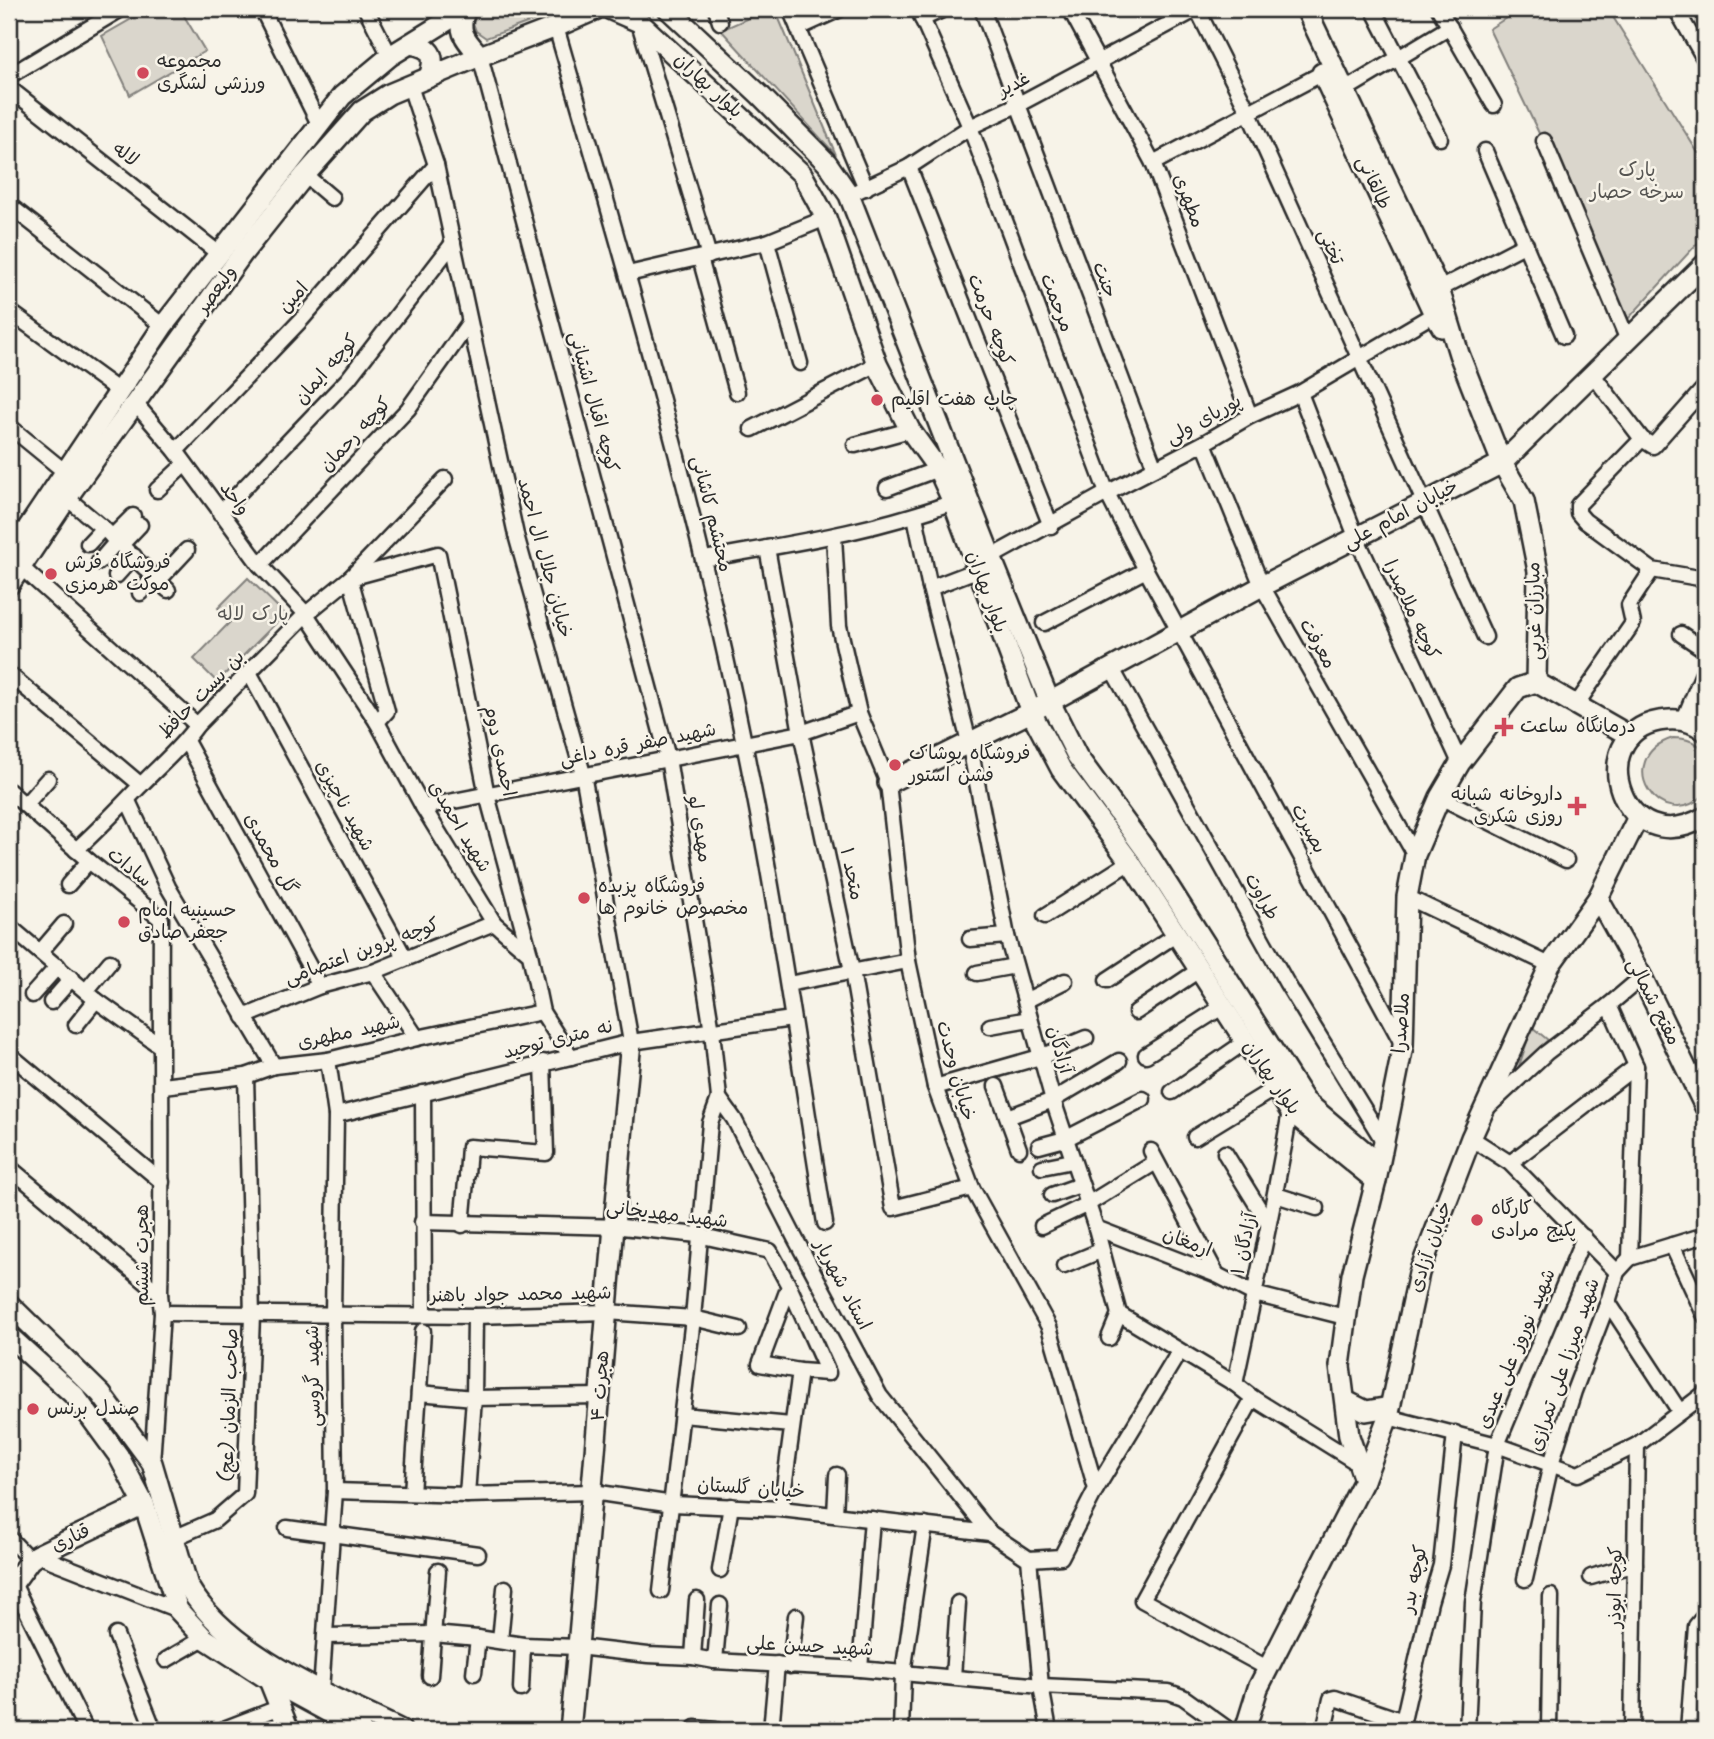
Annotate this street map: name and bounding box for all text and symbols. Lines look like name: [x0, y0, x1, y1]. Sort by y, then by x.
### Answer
street label: بلوار بهاران: [666, 46, 750, 126]
place label: مجموعه ورزشی لشگری: [157, 47, 266, 99]
street label: غدیر: [991, 64, 1036, 107]
marker: مجموعه ورزشی لشگری: [135, 65, 151, 81]
street label: لاله: [105, 135, 145, 175]
street label: طالقانی: [1347, 151, 1399, 215]
park label: پارک سرخه حصار: [1588, 156, 1684, 208]
street label: مطهری: [1164, 170, 1212, 232]
street label: تختی: [1309, 224, 1351, 270]
street label: جنت: [1083, 257, 1125, 303]
street label: ولیعصر: [188, 260, 245, 322]
street label: مرحمت: [1031, 269, 1081, 337]
street label: کوچه حرمت: [959, 270, 1021, 370]
street label: امین: [271, 275, 317, 321]
street label: کوچه ایمان: [288, 328, 366, 412]
street label: کوچه اقبال اشتیانی: [560, 328, 626, 476]
place label: چاپ هفت اقلیم: [891, 385, 1018, 415]
street label: پوریای ولی: [1161, 387, 1247, 453]
street label: کوچه رحمان: [313, 390, 399, 480]
marker: چاپ هفت اقلیم: [869, 392, 885, 408]
street label: محتشم کاشانی: [682, 453, 740, 575]
street label: خیابان امام علی: [1338, 472, 1464, 558]
street label: خیابان جلال ال احمد: [508, 475, 580, 641]
street label: واحد: [211, 476, 257, 522]
street label: بلوار بهاران: [957, 547, 1015, 637]
place label: فروشگاه فرش موکت هرمزی: [65, 548, 171, 600]
street label: کوچه ملاصدرا: [1375, 555, 1447, 665]
street label: مبارزان غربی: [1519, 562, 1551, 660]
marker: فروشگاه فرش موکت هرمزی: [43, 566, 59, 582]
park label: پارک لاله: [217, 600, 289, 630]
street label: معرفت: [1291, 613, 1343, 675]
street label: بن بست حافظ: [152, 643, 252, 747]
street label: احمدی دوم: [475, 703, 523, 799]
place label: درمانگاه ساعت: [1520, 712, 1636, 742]
street label: شهید صفر قره داغی: [557, 715, 719, 775]
marker: درمانگاه ساعت: [1494, 717, 1514, 737]
place label: فروشگاه پوشاک فشن استور: [907, 739, 1031, 791]
street label: شهید ناچیزی: [307, 755, 381, 857]
marker: فروشگاه پوشاک فشن استور: [887, 757, 903, 773]
street label: شهید احمدی: [420, 775, 498, 879]
place label: داروخانه شبانه روزی شکری: [1450, 780, 1563, 832]
street label: مهدی لو: [679, 792, 719, 865]
marker: داروخانه شبانه روزی شکری: [1569, 798, 1585, 814]
street label: بصیرت: [1282, 799, 1334, 859]
street label: گل محمدی: [235, 807, 305, 901]
street label: سادات: [100, 840, 158, 896]
street label: متحد ۱: [831, 845, 871, 903]
street label: طراوت: [1236, 868, 1286, 926]
place label: فروشگاه پزبده مخصوص خانوم ها: [598, 872, 748, 924]
marker: فروشگاه پزبده مخصوص خانوم ها: [576, 890, 592, 906]
place label: حسینیه امام جعفر صادق: [138, 896, 236, 948]
street label: کوچه پروین اعتصامی: [280, 910, 444, 994]
marker: حسینیه امام جعفر صادق: [116, 914, 132, 930]
street label: مفتح شمالی: [1618, 953, 1688, 1051]
street label: ملاصدرا: [1385, 992, 1419, 1054]
street label: شهید مطهری: [295, 1007, 403, 1059]
street label: نه متری توحید: [500, 1012, 616, 1068]
street label: خیابان وحدت: [927, 1017, 983, 1125]
street label: آزادگان: [1038, 1023, 1080, 1079]
street label: بلوار بهاران: [1234, 1034, 1308, 1122]
street label: شهید مهدیخانی: [604, 1193, 730, 1237]
place label: کارگاه پکیج مرادی: [1491, 1194, 1576, 1246]
street label: خیابان آزادی: [1401, 1197, 1461, 1297]
street label: هجرت ششم: [128, 1204, 158, 1306]
street label: آزادگان ۱: [1224, 1209, 1266, 1278]
marker: کارگاه پکیج مرادی: [1469, 1212, 1485, 1228]
street label: ارمغان: [1158, 1220, 1216, 1266]
street label: استاد شهریار: [805, 1232, 878, 1336]
street label: شهید نوروز علی عبدی: [1470, 1264, 1564, 1434]
street label: شهید میرزا علی تمرازی: [1521, 1274, 1609, 1456]
street label: شهید محمد جواد باهنر: [428, 1278, 612, 1312]
street label: شهید گروسی: [298, 1325, 330, 1427]
street label: صاحب الزمان (عج): [212, 1328, 248, 1482]
street label: هجرت ۴: [584, 1349, 618, 1423]
place label: صندل برنس: [47, 1394, 140, 1424]
marker: صندل برنس: [25, 1401, 41, 1417]
street label: خیابان گلستان: [696, 1470, 806, 1508]
street label: قناری: [46, 1517, 96, 1561]
street label: کوچه بدر: [1393, 1542, 1437, 1618]
street label: کوچه ابوذر: [1600, 1546, 1632, 1630]
street label: شهید حسن علی: [746, 1629, 874, 1665]

